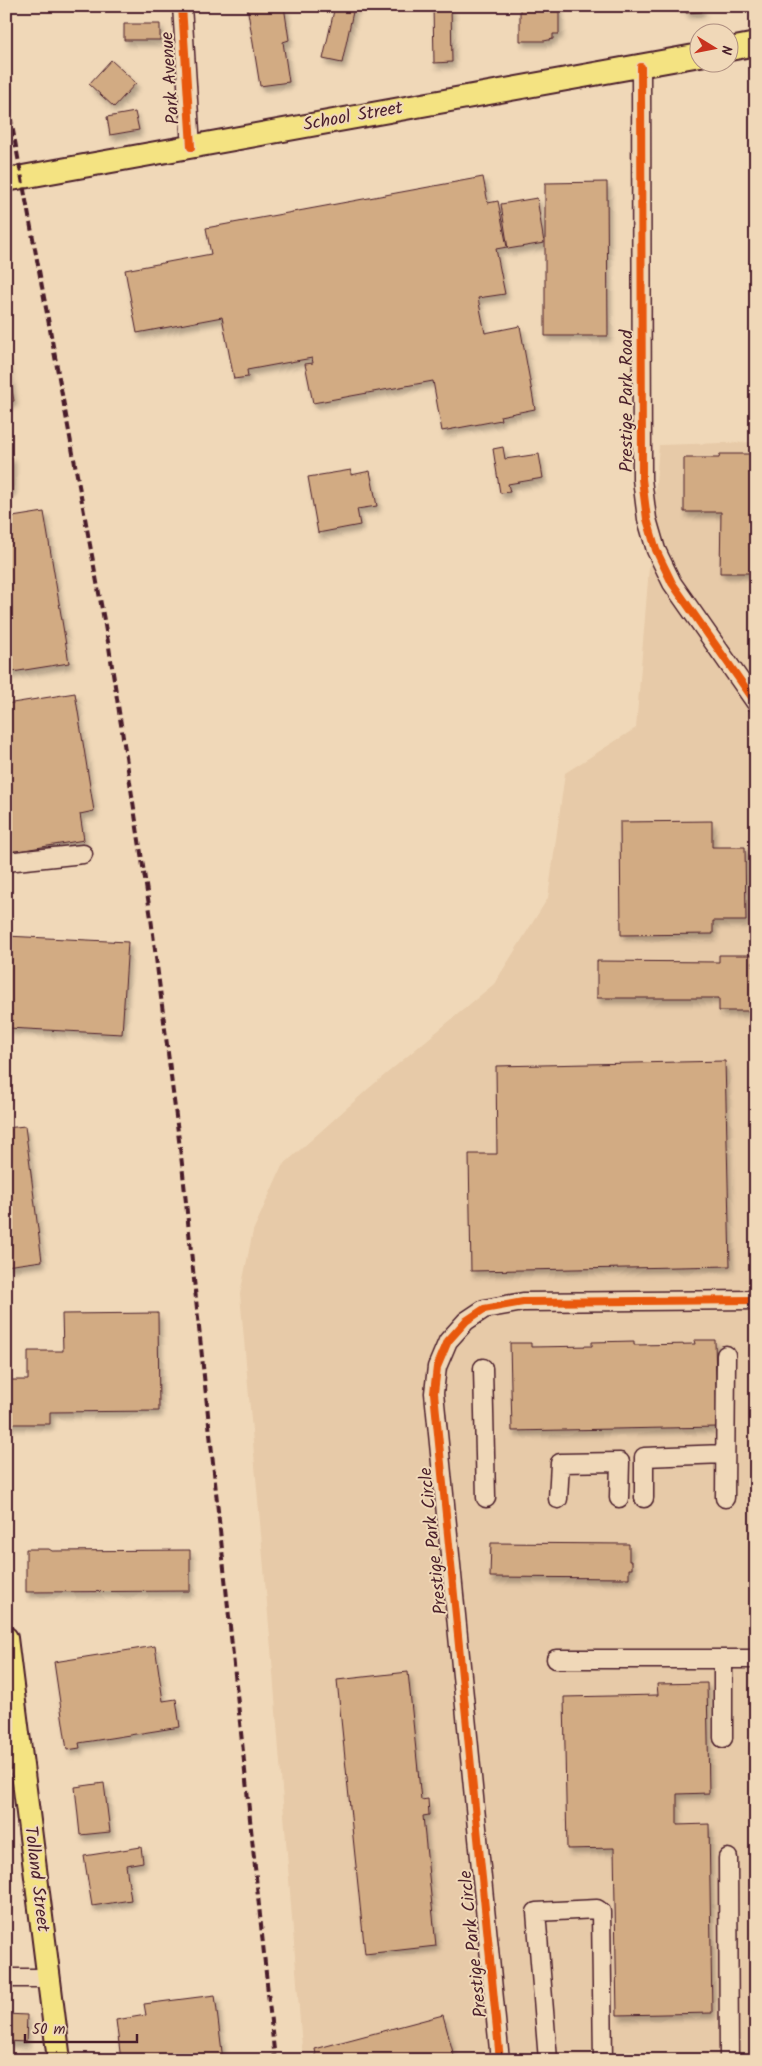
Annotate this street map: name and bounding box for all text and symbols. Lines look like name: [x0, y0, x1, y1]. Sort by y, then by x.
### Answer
north arrow: [690, 22, 740, 72]
street label: Park Avenue: [153, 31, 189, 125]
text: N: [714, 44, 737, 57]
street label: School Street: [301, 94, 406, 140]
street label: Prestige Park Road: [613, 329, 642, 472]
street label: Prestige Park Circle: [412, 1466, 456, 1616]
street label: Tolland Street: [15, 1824, 57, 1935]
street label: Prestige Park Circle: [452, 1869, 496, 2019]
scale bar: [25, 2011, 138, 2043]
text: 50 m: [32, 2018, 66, 2042]

